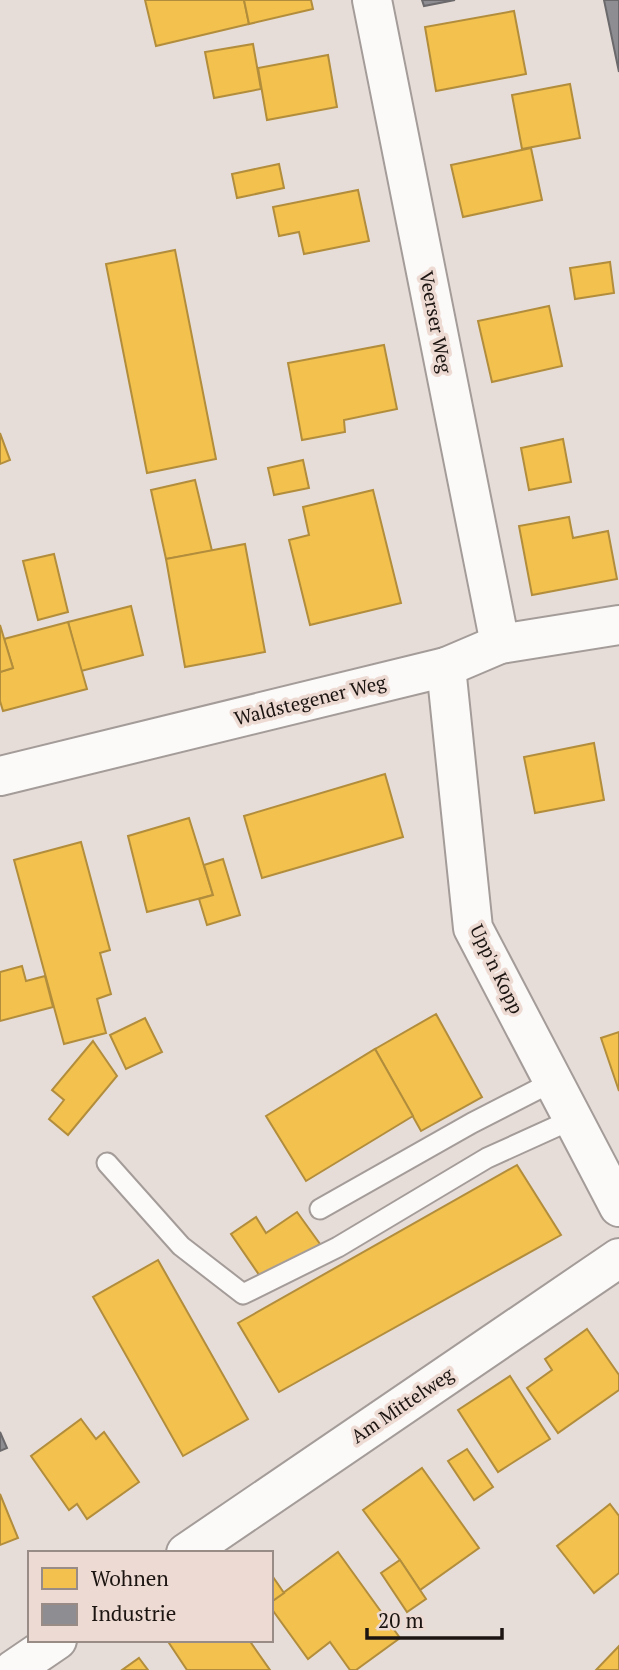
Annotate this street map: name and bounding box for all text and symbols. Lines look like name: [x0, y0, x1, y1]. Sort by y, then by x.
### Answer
street label: Veerser Weg: [414, 269, 459, 376]
street label: Waldstegener Weg: [231, 668, 389, 730]
street label: Upp'n Kopp: [465, 920, 530, 1018]
street label: Am Mittelweg: [346, 1360, 459, 1448]
legend: [28, 1551, 273, 1642]
text: Wohnen: [91, 1564, 169, 1592]
scale bar: [367, 1596, 502, 1640]
text: Industrie: [91, 1599, 176, 1627]
text: 20 m: [378, 1606, 424, 1634]

